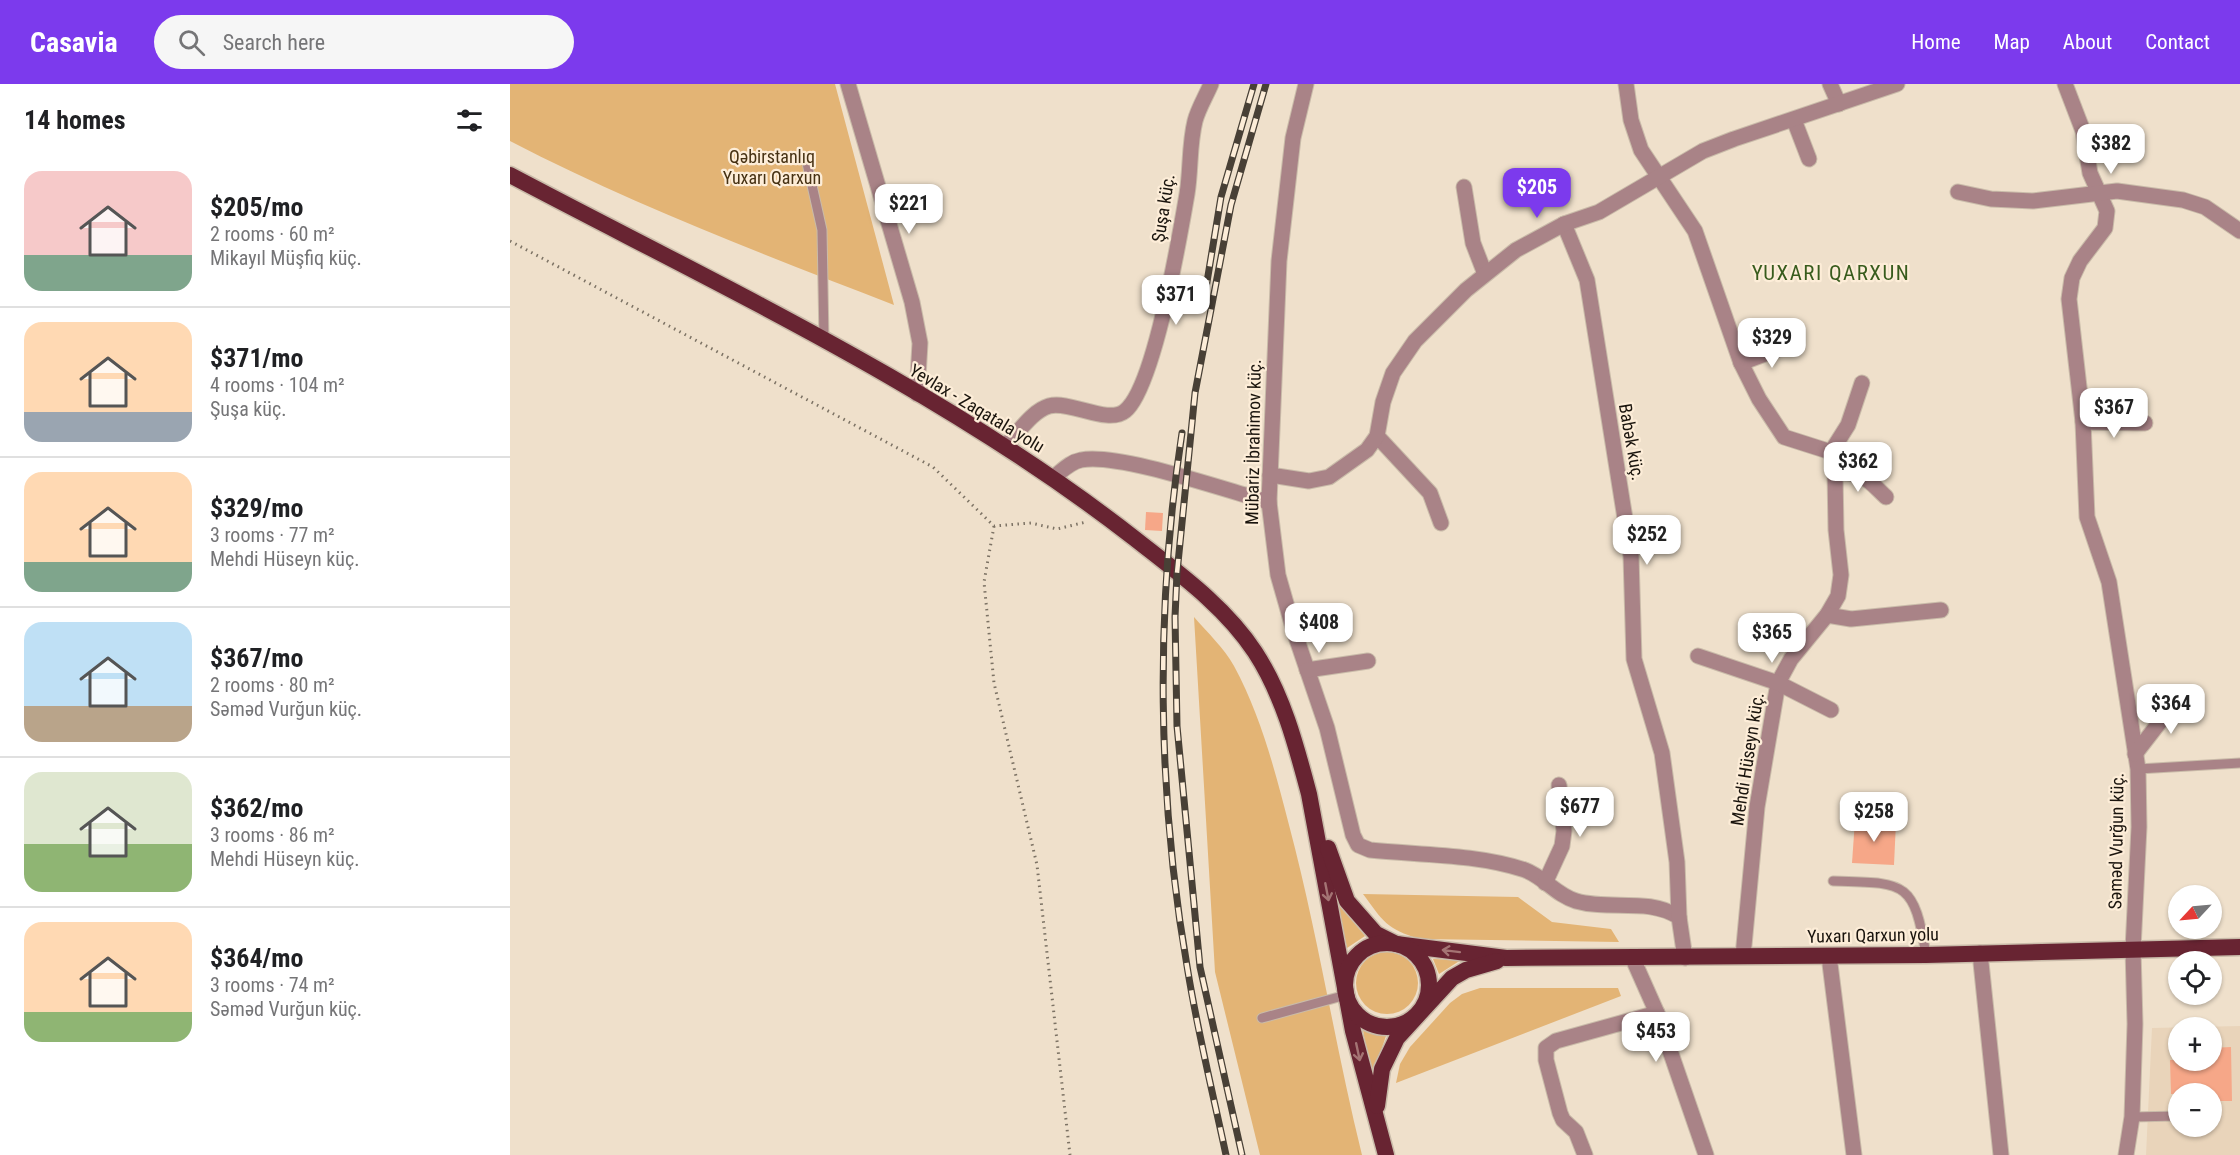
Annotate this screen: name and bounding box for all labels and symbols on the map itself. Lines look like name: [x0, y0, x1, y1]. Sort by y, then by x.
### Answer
pin: $382: [2075, 124, 2147, 175]
park label: Qəbirstanlıq Yuxarı Qarxun: [723, 146, 821, 188]
pin: $205: [1501, 168, 1573, 219]
street label: Şuşa küç.: [1147, 172, 1179, 244]
pin: $221: [873, 184, 945, 235]
district label: YUXARI QARXUN: [1752, 261, 1910, 285]
pin: $371: [1140, 275, 1212, 326]
pin: $329: [1736, 318, 1808, 369]
street label: Yevlax - Zaqatala yolu: [906, 359, 1048, 457]
street label: Mübariz İbrahimov küç.: [1241, 359, 1265, 525]
pin: $367: [2078, 388, 2150, 439]
street label: Babək küç.: [1615, 402, 1649, 482]
pin: $362: [1822, 442, 1894, 493]
pin: $252: [1611, 515, 1683, 566]
pin: $408: [1283, 603, 1355, 654]
pin: $365: [1736, 613, 1808, 664]
pin: $364: [2135, 684, 2207, 735]
street label: Mehdi Hüseyn küç.: [1726, 691, 1768, 827]
street label: Səməd Vurğun küç.: [2104, 772, 2128, 910]
pin: $677: [1544, 787, 1616, 838]
pin: $258: [1838, 792, 1910, 843]
one-way arrow: [1322, 882, 1333, 902]
north arrow: [2168, 885, 2222, 939]
street label: Yuxarı Qarxun yolu: [1807, 923, 1939, 947]
one-way arrow: [1442, 946, 1462, 957]
pin: $453: [1620, 1012, 1692, 1063]
one-way arrow: [1353, 1042, 1364, 1062]

